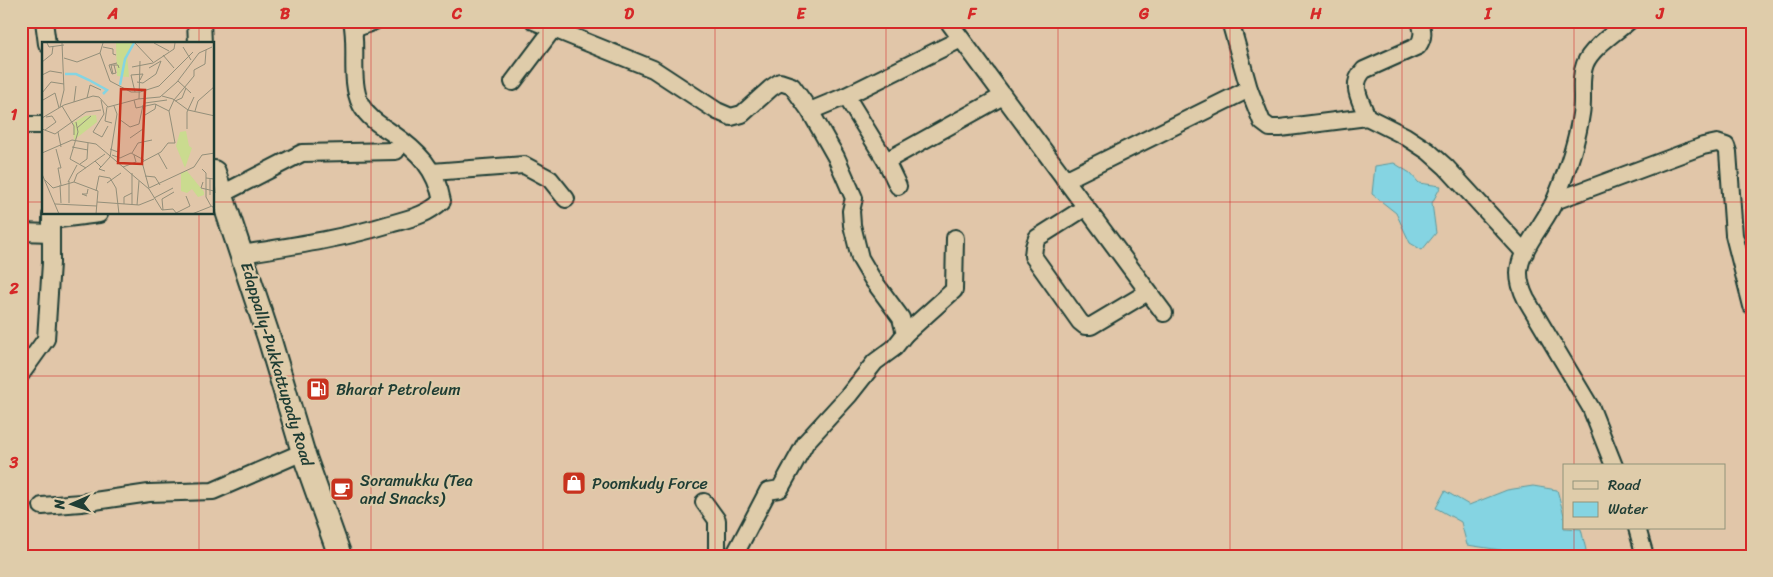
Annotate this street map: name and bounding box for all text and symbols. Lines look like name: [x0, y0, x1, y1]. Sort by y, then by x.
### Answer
text: A: [107, 0, 118, 28]
text: B: [280, 0, 291, 28]
text: C: [451, 0, 463, 28]
text: D: [624, 0, 634, 28]
text: E: [797, 0, 807, 28]
text: F: [967, 0, 978, 28]
text: G: [1138, 0, 1150, 28]
text: H: [1309, 0, 1322, 28]
text: I: [1484, 0, 1493, 28]
text: J: [1655, 0, 1665, 28]
inset map: [42, 42, 215, 215]
text: 1: [11, 100, 18, 129]
street label: Edappally-Pukkattupady Road: [232, 258, 322, 471]
text: 2: [8, 274, 19, 303]
place label: Bharat Petroleum: [336, 375, 460, 404]
fuel station icon: Bharat Petroleum: [305, 376, 331, 402]
text: 3: [9, 448, 19, 477]
legend: [1563, 464, 1726, 530]
place label: Soramukku (Tea and Snacks): [360, 466, 473, 513]
place label: Poomkudy Force: [592, 469, 708, 498]
shop icon: Poomkudy Force: [561, 470, 587, 496]
text: Road: [1608, 472, 1641, 498]
cafe icon: Soramukku (Tea and Snacks): [329, 476, 355, 502]
north arrow: [48, 480, 98, 530]
text: Water: [1608, 496, 1648, 522]
text: N: [47, 499, 72, 511]

